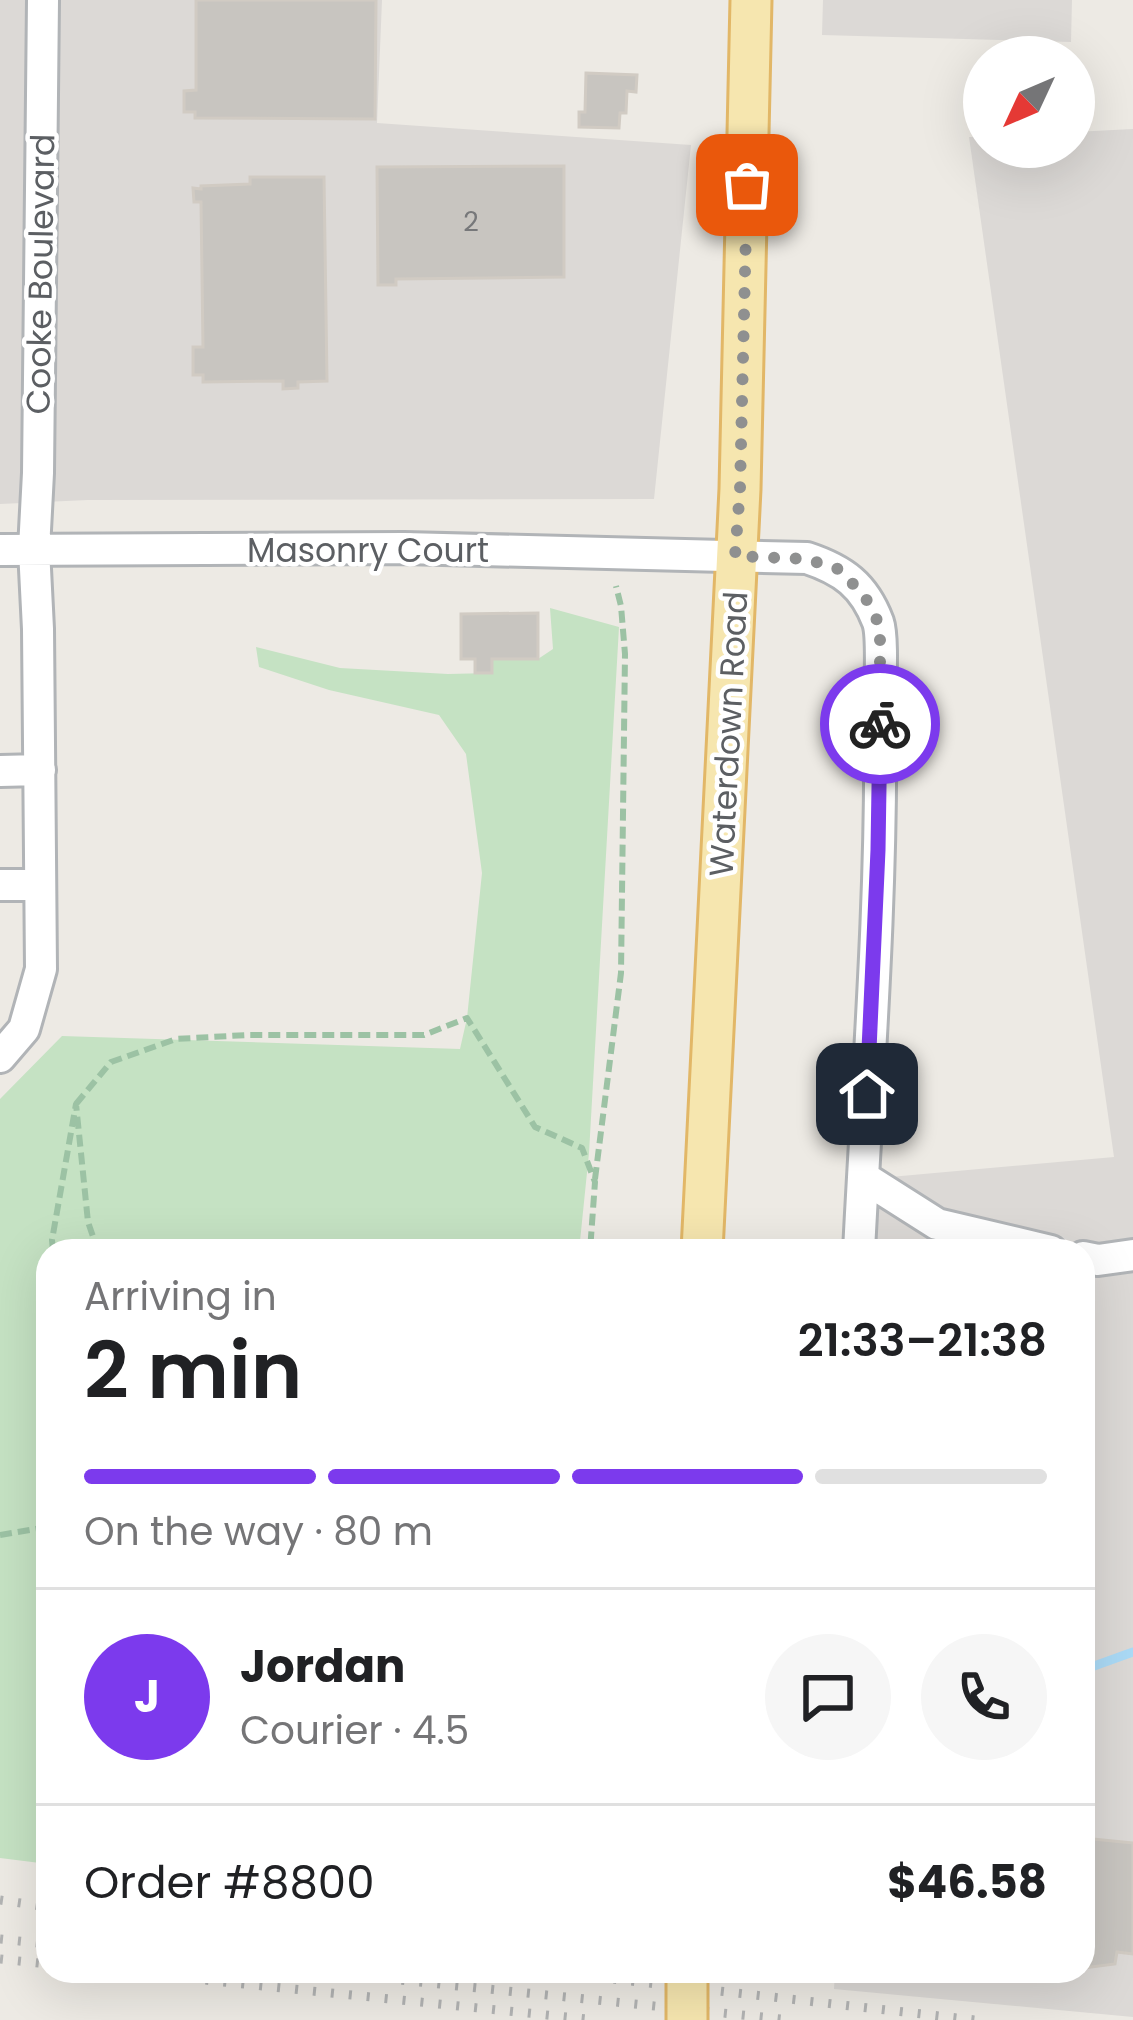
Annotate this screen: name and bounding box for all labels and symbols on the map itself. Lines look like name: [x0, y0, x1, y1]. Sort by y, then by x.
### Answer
north arrow: [963, 36, 1095, 168]
street label: Cooke Boulevard: [15, 133, 66, 415]
pin: [696, 134, 798, 236]
house number: 2: [463, 203, 479, 240]
street label: Masonry Court: [247, 527, 489, 574]
street label: Waterdown Road: [698, 590, 759, 878]
courier: [820, 664, 940, 784]
pin: [816, 1043, 918, 1145]

